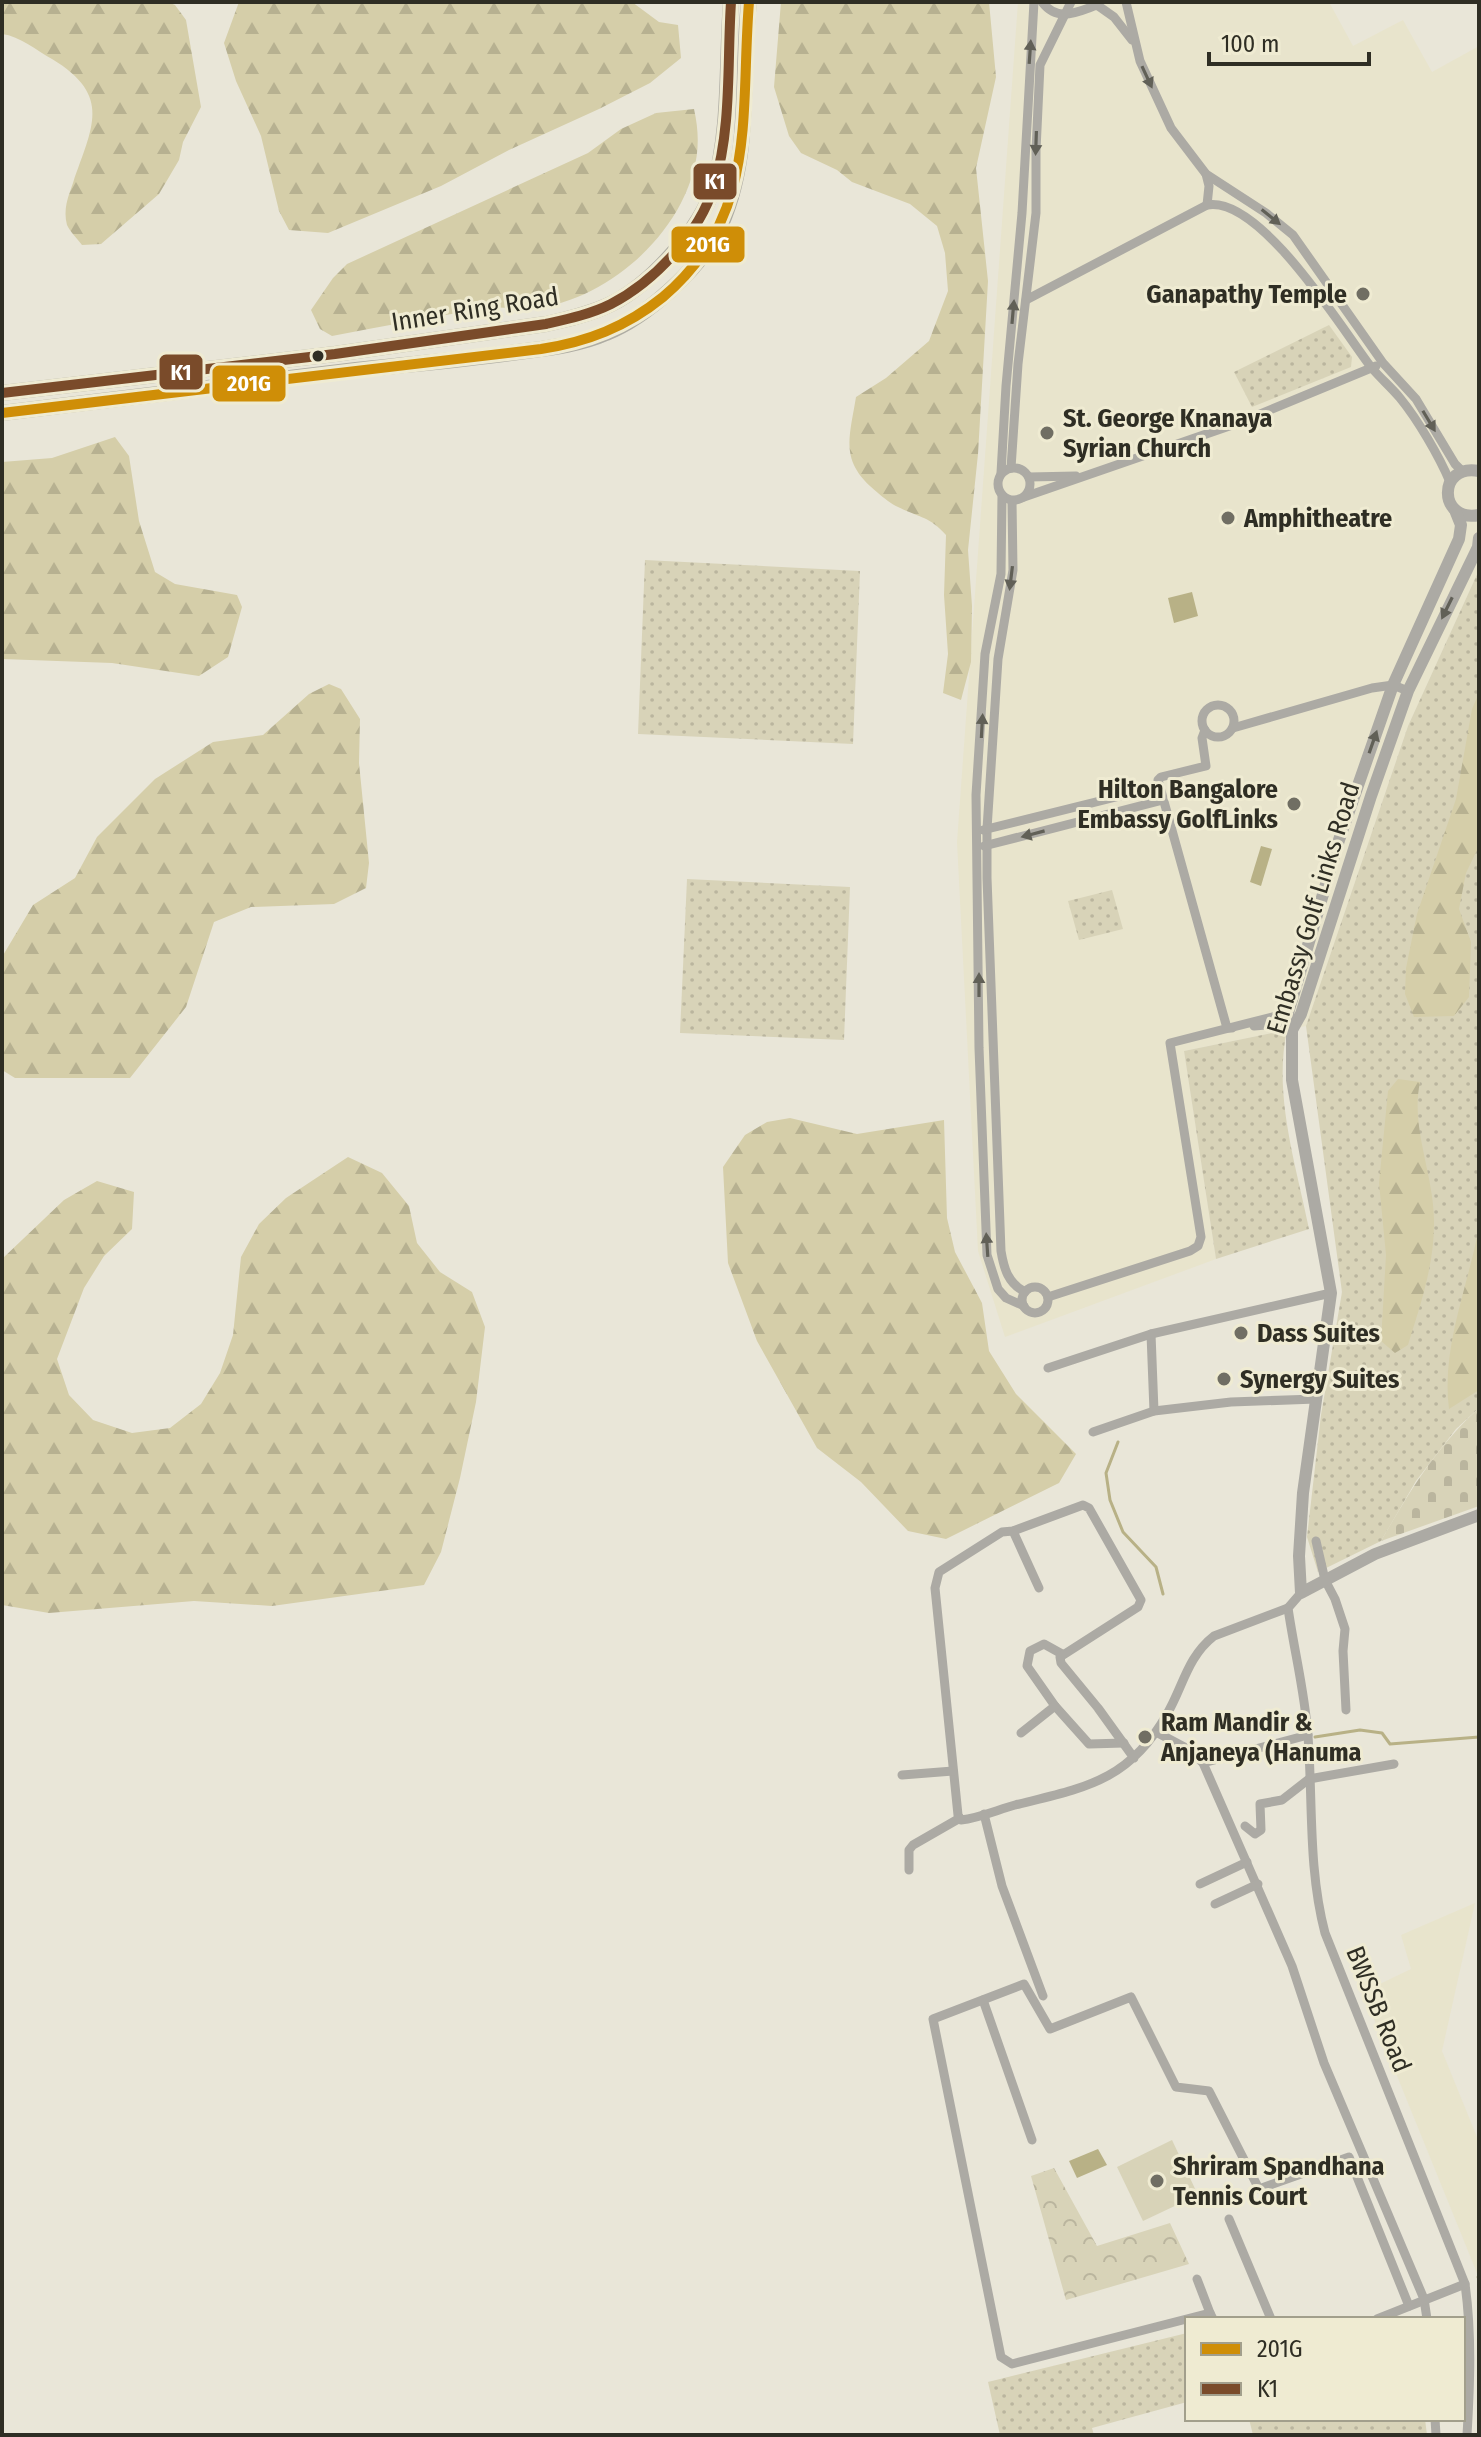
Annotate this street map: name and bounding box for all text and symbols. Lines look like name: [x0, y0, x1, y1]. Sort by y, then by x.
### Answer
scale bar: [1209, 16, 1369, 66]
text: 100 m: [1221, 30, 1279, 58]
one-way arrow: [1024, 39, 1037, 64]
one-way arrow: [1140, 65, 1154, 88]
one-way arrow: [1030, 131, 1043, 156]
line badge: K1: [692, 162, 738, 201]
text: K1: [704, 168, 726, 195]
one-way arrow: [1261, 208, 1281, 225]
line badge: 201G: [670, 225, 746, 264]
text: 201G: [685, 231, 730, 258]
place label: Ganapathy Temple: [1146, 279, 1347, 310]
street label: Inner Ring Road: [389, 281, 561, 338]
marker: Ganapathy Temple: [1354, 285, 1372, 303]
one-way arrow: [1007, 299, 1020, 324]
unlabelled marker: [310, 348, 326, 364]
line badge: K1: [158, 353, 204, 391]
text: K1: [170, 359, 192, 386]
line badge: 201G: [211, 364, 287, 403]
text: 201G: [226, 370, 271, 397]
place label: St. George Knanaya Syrian Church: [1063, 403, 1273, 464]
one-way arrow: [1422, 410, 1436, 432]
marker: St. George Knanaya Syrian Church: [1038, 424, 1056, 442]
place label: Amphitheatre: [1243, 503, 1392, 534]
marker: Amphitheatre: [1219, 509, 1237, 527]
one-way arrow: [1005, 566, 1018, 591]
one-way arrow: [1440, 597, 1454, 620]
one-way arrow: [976, 713, 989, 738]
one-way arrow: [1367, 730, 1380, 754]
place label: Hilton Bangalore Embassy GolfLinks: [1078, 774, 1278, 835]
street label: Embassy Golf Links Road: [1260, 778, 1367, 1038]
marker: Hilton Bangalore Embassy GolfLinks: [1285, 795, 1303, 813]
one-way arrow: [1021, 829, 1046, 841]
one-way arrow: [973, 972, 985, 997]
one-way arrow: [980, 1232, 993, 1257]
place label: Dass Suites: [1257, 1318, 1380, 1349]
marker: Dass Suites: [1232, 1324, 1250, 1342]
place label: Synergy Suites: [1240, 1364, 1399, 1395]
marker: Synergy Suites: [1215, 1370, 1233, 1388]
place label: Ram Mandir & Anjaneya (Hanuma: [1160, 1707, 1362, 1768]
marker: Ram Mandir & Anjaneya (Hanuma: [1136, 1728, 1154, 1746]
street label: BWSSB Road: [1339, 1942, 1418, 2077]
place label: Shriram Spandhana Tennis Court: [1173, 2151, 1385, 2212]
marker: Shriram Spandhana Tennis Court: [1148, 2172, 1166, 2190]
legend: [1185, 2317, 1465, 2421]
text: 201G: [1257, 2335, 1303, 2363]
text: K1: [1257, 2375, 1278, 2403]

